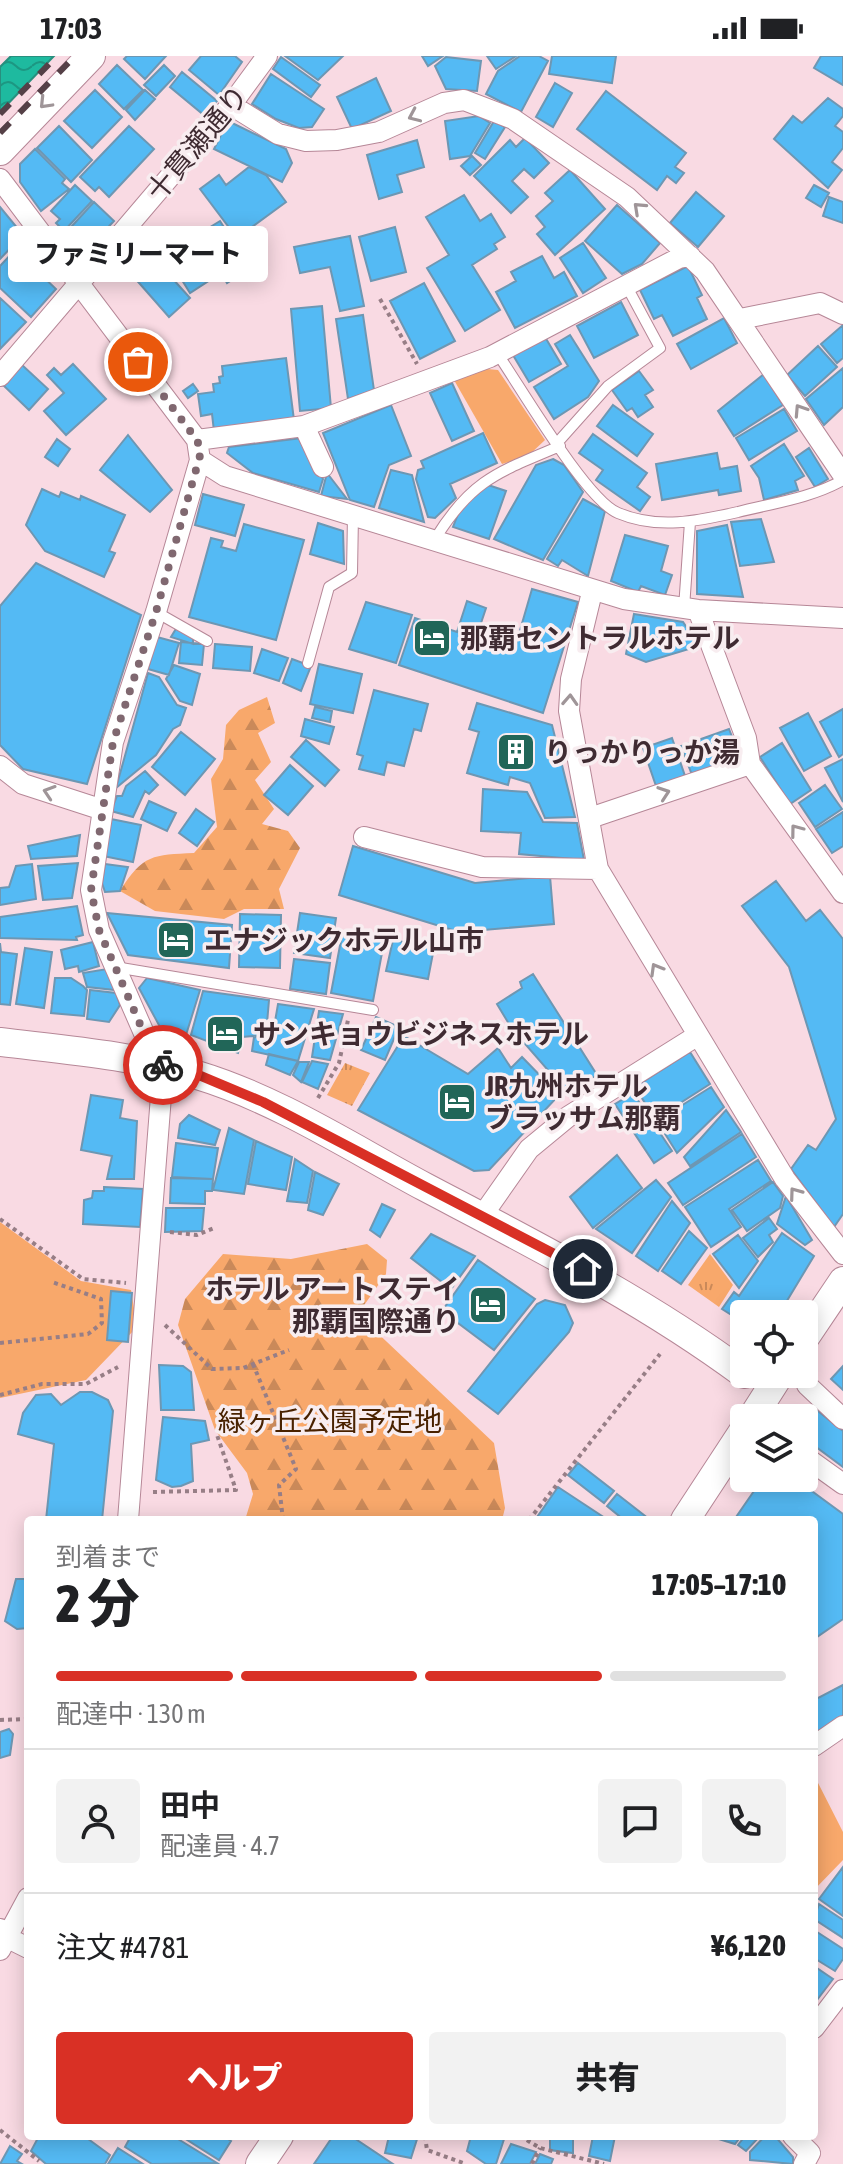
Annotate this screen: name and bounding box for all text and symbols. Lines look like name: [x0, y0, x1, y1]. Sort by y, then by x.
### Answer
text: 17:03: [40, 11, 102, 45]
street label: 十貫瀬通り: [140, 79, 254, 207]
one-way arrow: [40, 94, 55, 108]
one-way arrow: [408, 106, 422, 122]
one-way arrow: [634, 203, 648, 218]
callout: ファミリーマート: [8, 226, 268, 282]
text: ファミリーマート: [34, 239, 242, 269]
pin: [104, 328, 172, 396]
icon: bag: [116, 340, 160, 384]
one-way arrow: [795, 405, 810, 419]
hotel icon: 那覇セントラルホテル: [411, 617, 453, 659]
place label: 那覇セントラルホテル: [460, 622, 740, 654]
one-way arrow: [561, 693, 578, 706]
building icon: りっかりっか湯: [495, 731, 537, 773]
place label: りっかりっか湯: [544, 736, 740, 768]
one-way arrow: [43, 785, 56, 801]
one-way arrow: [657, 786, 671, 802]
one-way arrow: [792, 824, 806, 839]
hotel icon: エナジックホテル山市: [155, 919, 197, 961]
place label: エナジックホテル山市: [204, 924, 484, 956]
one-way arrow: [650, 963, 666, 978]
hotel icon: サンキョウビジネスホテル: [204, 1013, 246, 1055]
place label: サンキョウビジネスホテル: [253, 1018, 589, 1050]
courier: [123, 1025, 203, 1105]
icon: bike: [141, 1043, 185, 1087]
place label: JR九州ホテル ブラッサム那覇: [484, 1070, 680, 1134]
hotel icon: JR九州ホテル ブラッサム那覇: [436, 1081, 478, 1123]
one-way arrow: [790, 1187, 805, 1202]
pin: [549, 1235, 617, 1303]
icon: home: [561, 1247, 605, 1291]
place label: ホテル アートステイ 那覇国際通り: [206, 1273, 460, 1337]
hotel icon: ホテル アートステイ 那覇国際通り: [467, 1284, 509, 1326]
map controls: [730, 1300, 818, 1492]
button: locate: [730, 1300, 818, 1388]
button: layers: [730, 1404, 818, 1492]
park label: 緑ヶ丘公園予定地: [218, 1405, 442, 1437]
text: 到着まで: [56, 1542, 160, 1572]
text: 17:05–17:10: [651, 1567, 786, 1601]
text: 2 分: [56, 1573, 140, 1633]
text: 配達中 · 130 m: [56, 1699, 206, 1729]
button: person: [56, 1779, 140, 1863]
button: chat: [598, 1779, 682, 1863]
button: phone: [702, 1779, 786, 1863]
text: 田中: [160, 1788, 220, 1822]
text: 配達員 · 4.7: [160, 1831, 280, 1861]
text: ¥6,120: [711, 1928, 786, 1962]
text: 注文 #4781: [56, 1930, 190, 1964]
button: ヘルプ: [56, 2032, 413, 2124]
button: 共有: [429, 2032, 786, 2124]

